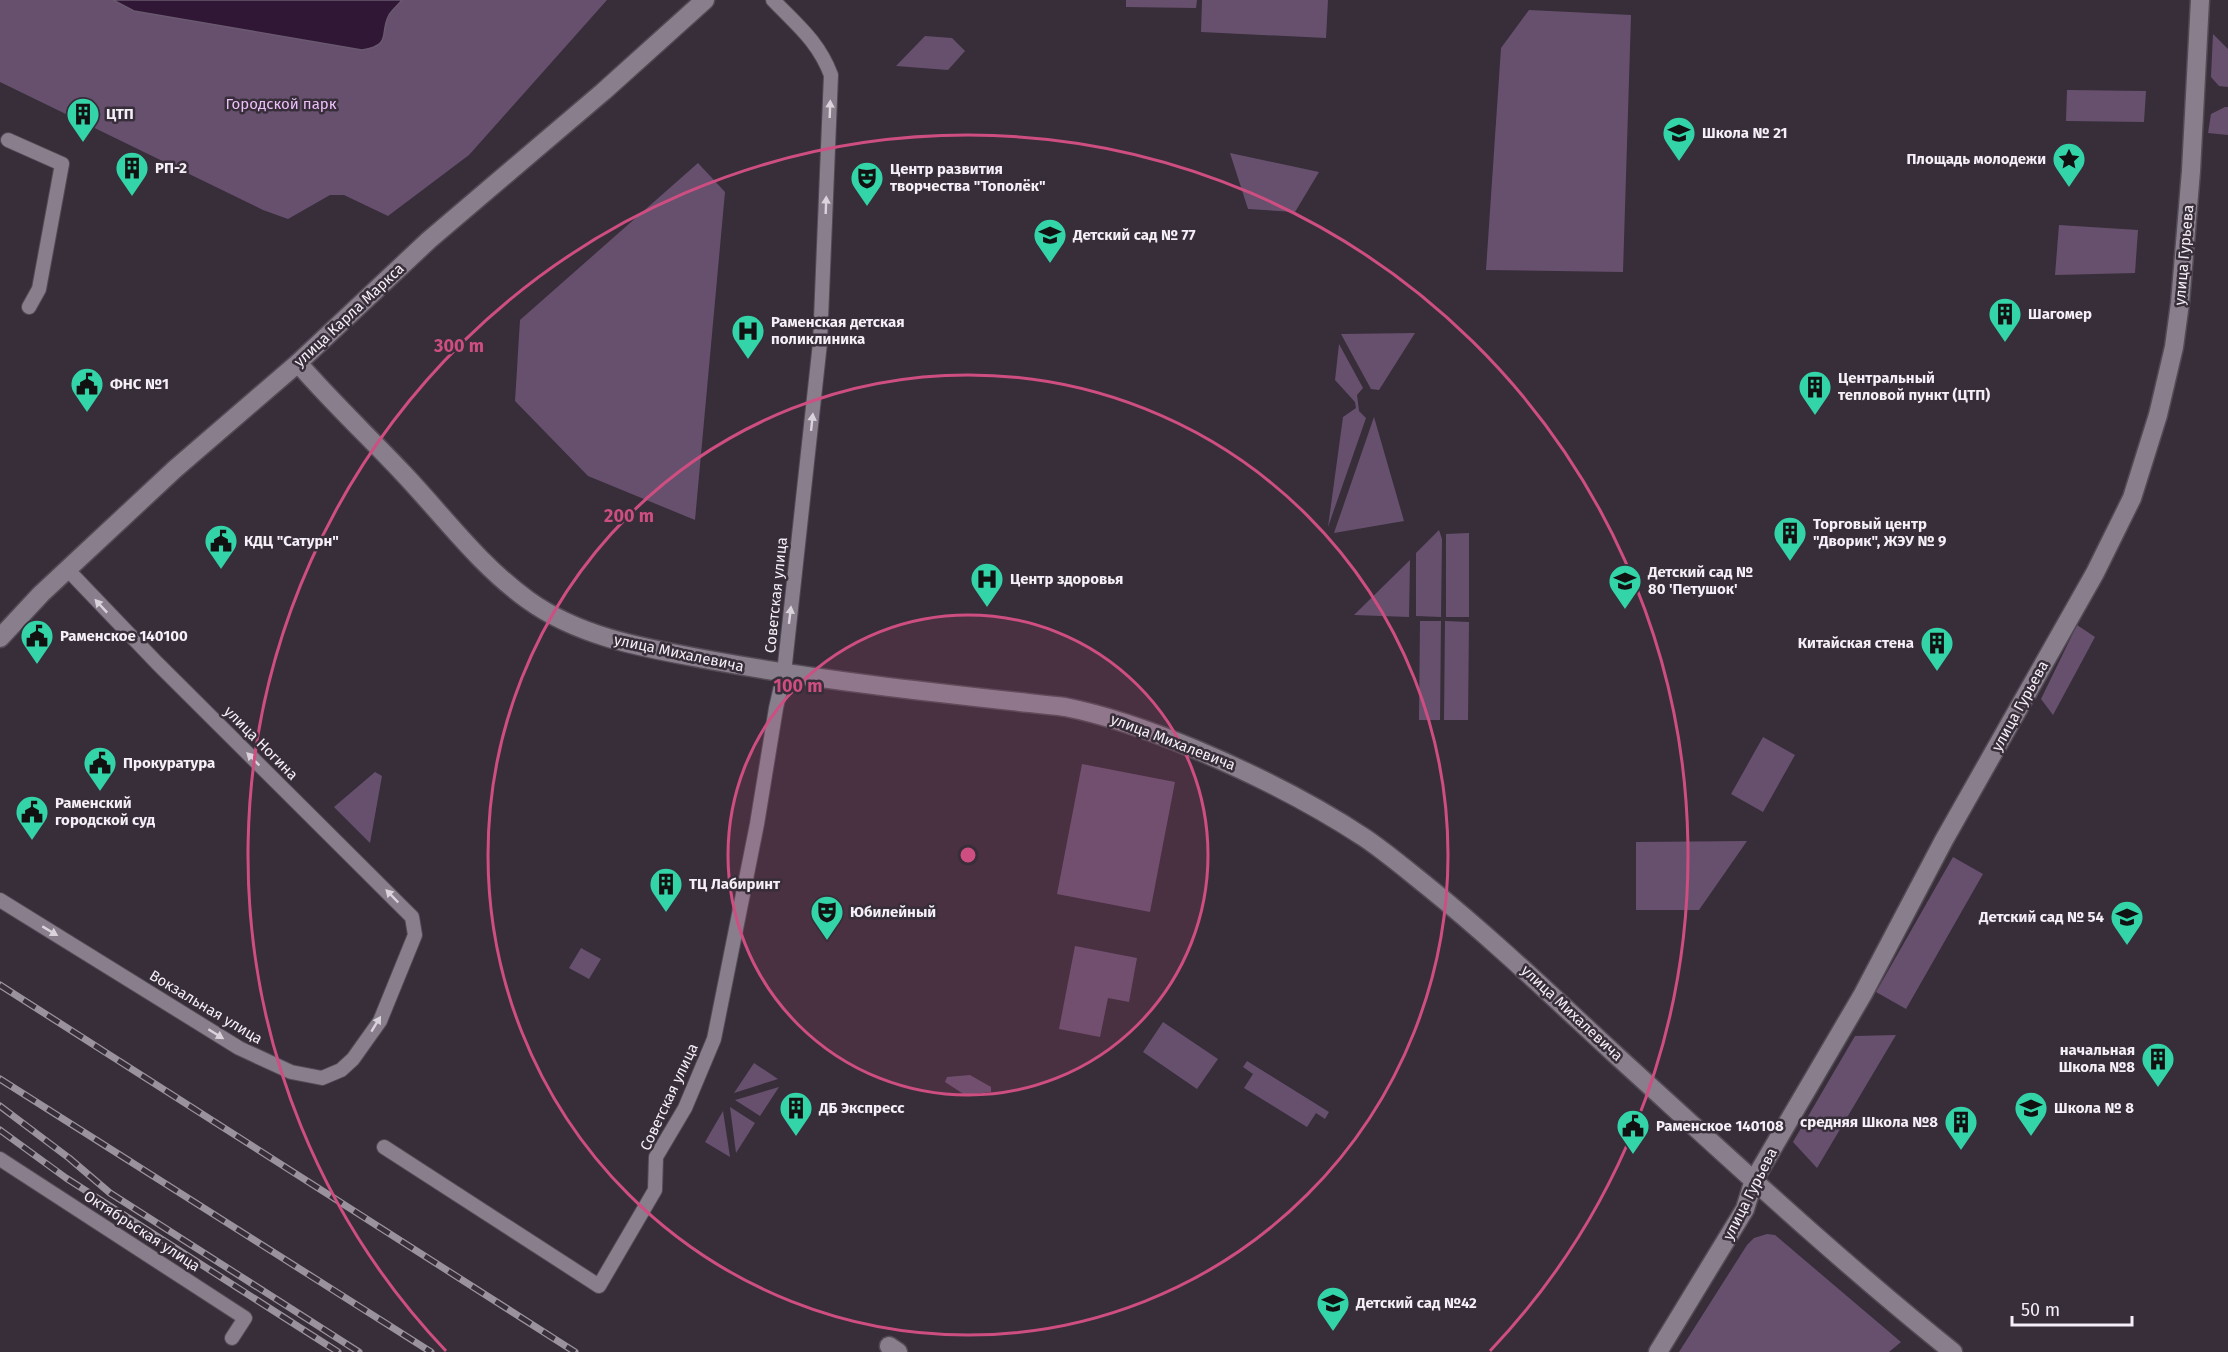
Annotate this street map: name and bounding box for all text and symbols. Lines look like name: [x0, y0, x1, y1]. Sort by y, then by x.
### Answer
park label: Городской парк: [225, 95, 337, 113]
building icon: ЦТП: [65, 96, 101, 143]
one-way arrow: [825, 100, 834, 119]
place label: ЦТП: [106, 105, 134, 123]
school or university icon: Школа № 21: [1661, 115, 1697, 162]
place label: Школа № 21: [1702, 124, 1788, 142]
place icon: Площадь молодежи: [2051, 141, 2087, 188]
building icon: РП-2: [114, 150, 150, 197]
place label: Площадь молодежи: [1906, 150, 2046, 168]
place label: РП-2: [155, 159, 187, 177]
theatre icon: Центр развития творчества "Тополёк": [849, 160, 885, 207]
place label: Центр развития творчества "Тополёк": [890, 160, 1046, 195]
one-way arrow: [821, 196, 831, 215]
street label: улица Гурьева: [2171, 204, 2197, 306]
school or university icon: Детский сад № 77: [1032, 217, 1068, 264]
place label: Детский сад № 77: [1072, 226, 1195, 244]
street label: улица Карла Маркса: [290, 259, 408, 371]
building icon: Шагомер: [1987, 296, 2023, 343]
place label: Шагомер: [2028, 305, 2092, 323]
hospital icon: Раменская детская поликлиника: [730, 313, 766, 360]
place label: Раменская детская поликлиника: [771, 313, 905, 348]
text: 300 m: [433, 335, 484, 357]
public building icon: ФНС №1: [69, 366, 105, 413]
building icon: Центральный тепловой пункт (ЦТП): [1797, 369, 1833, 416]
place label: Центральный тепловой пункт (ЦТП): [1838, 369, 1990, 404]
place label: ФНС №1: [110, 375, 169, 393]
one-way arrow: [807, 412, 817, 431]
text: 200 m: [604, 505, 654, 527]
building icon: Торговый центр "Дворик", ЖЭУ № 9: [1772, 515, 1808, 562]
place label: Торговый центр "Дворик", ЖЭУ № 9: [1813, 515, 1946, 550]
public building icon: КДЦ "Сатурн": [203, 523, 239, 570]
place label: КДЦ "Сатурн": [244, 532, 339, 550]
street label: Советская улица: [761, 536, 791, 654]
hospital icon: Центр здоровья: [969, 561, 1005, 608]
school or university icon: Детский сад № 80 'Петушок': [1607, 563, 1643, 610]
place label: Детский сад № 80 'Петушок': [1647, 563, 1753, 598]
place label: Центр здоровья: [1010, 570, 1123, 588]
one-way arrow: [94, 598, 108, 613]
one-way arrow: [786, 606, 795, 625]
public building icon: Раменское 140100: [19, 618, 55, 665]
building icon: Китайская стена: [1919, 625, 1955, 672]
place label: Раменское 140100: [60, 627, 188, 645]
street label: улица Михалевича: [612, 630, 746, 676]
place label: Китайская стена: [1798, 634, 1914, 652]
street label: улица Гурьева: [1988, 658, 2052, 754]
text: 100 m: [774, 675, 822, 697]
street label: улица Ногина: [220, 702, 302, 784]
street label: улица Михалевича: [1108, 710, 1238, 774]
public building icon: Прокуратура: [82, 745, 118, 792]
one-way arrow: [247, 752, 261, 766]
place label: Прокуратура: [123, 754, 215, 772]
public building icon: Раменский городской суд: [14, 794, 50, 841]
place label: Раменский городской суд: [55, 794, 156, 829]
centre of rings: [958, 845, 978, 865]
building icon: ТЦ Лабиринт: [648, 866, 684, 913]
place label: ТЦ Лабиринт: [689, 875, 781, 893]
one-way arrow: [385, 890, 399, 904]
theatre icon: Юбилейный: [809, 894, 845, 941]
school or university icon: Детский сад № 54: [2109, 899, 2145, 946]
place label: Юбилейный: [850, 903, 936, 921]
place label: Детский сад № 54: [1978, 908, 2105, 926]
one-way arrow: [42, 925, 58, 936]
street label: улица Михалевича: [1517, 961, 1627, 1065]
street label: Вокзальная улица: [146, 966, 266, 1048]
one-way arrow: [371, 1016, 382, 1032]
one-way arrow: [207, 1028, 224, 1039]
street label: Советская улица: [636, 1040, 702, 1154]
place label: начальная Школа №8: [2059, 1041, 2135, 1076]
building icon: начальная Школа №8: [2140, 1041, 2176, 1088]
building icon: ДБ Экспресс: [778, 1090, 814, 1137]
school or university icon: Школа № 8: [2013, 1090, 2049, 1137]
place label: ДБ Экспресс: [818, 1099, 905, 1117]
place label: Школа № 8: [2054, 1099, 2134, 1117]
building icon: средняя Школа №8: [1943, 1104, 1979, 1151]
public building icon: Раменское 140108: [1615, 1108, 1651, 1155]
place label: средняя Школа №8: [1800, 1113, 1938, 1131]
place label: Раменское 140108: [1656, 1117, 1784, 1135]
street label: улица Гурьева: [1719, 1145, 1781, 1243]
street label: Октябрьская улица: [80, 1187, 204, 1275]
school or university icon: Детский сад №42: [1315, 1285, 1351, 1332]
scale bar: [2012, 1289, 2132, 1327]
place label: Детский сад №42: [1355, 1294, 1477, 1312]
text: 50 m: [2021, 1299, 2060, 1321]

